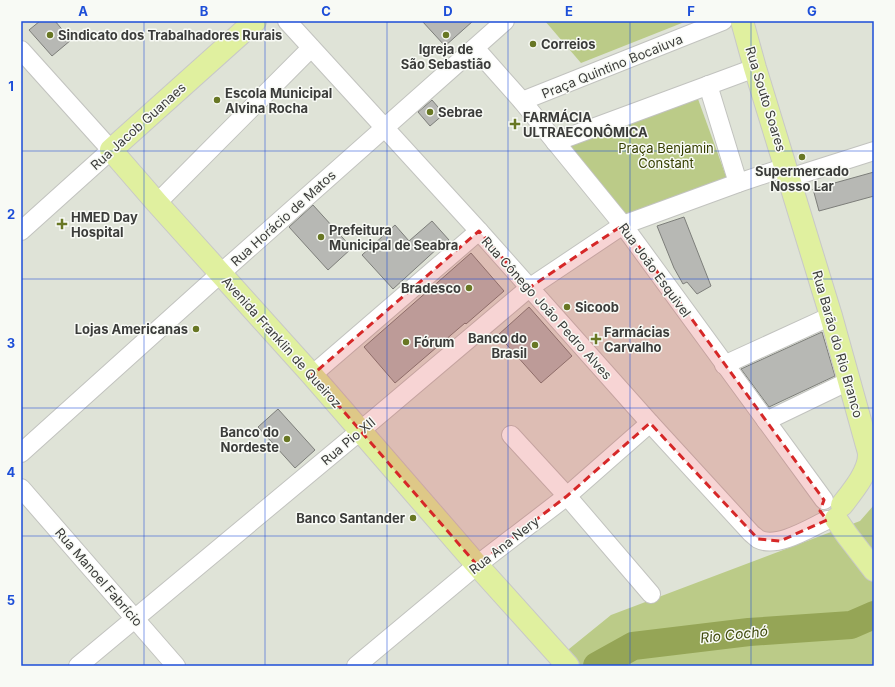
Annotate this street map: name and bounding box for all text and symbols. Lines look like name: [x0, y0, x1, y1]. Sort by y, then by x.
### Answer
text: A: [78, 3, 88, 19]
text: B: [200, 3, 209, 19]
text: C: [321, 3, 331, 19]
text: D: [443, 3, 453, 19]
text: E: [565, 3, 573, 19]
text: F: [687, 3, 695, 19]
text: G: [807, 3, 817, 19]
place label: Sindicato dos Trabalhadores Rurais: [58, 27, 282, 43]
marker: Sindicato dos Trabalhadores Rurais: [45, 30, 55, 40]
marker: Igreja de São Sebastião: [441, 30, 451, 40]
street label: Praça Quintino Bocaiuva: [539, 30, 685, 102]
place label: Correios: [541, 36, 595, 52]
marker: Correios: [528, 39, 538, 49]
place label: Igreja de São Sebastião: [401, 41, 491, 72]
street label: Rua Souto Soares: [742, 44, 790, 154]
text: 1: [8, 78, 14, 94]
street label: Rua Jacob Guanaes: [87, 79, 189, 173]
place label: Escola Municipal Alvina Rocha: [225, 85, 332, 116]
marker: Escola Municipal Alvina Rocha: [212, 95, 222, 105]
place label: Sebrae: [438, 104, 483, 120]
marker: Sebrae: [425, 107, 435, 117]
place label: FARMÁCIA ULTRAECONÔMICA: [523, 109, 648, 140]
marker: FARMÁCIA ULTRAECONÔMICA: [510, 119, 520, 129]
park label: Praça Benjamin Constant: [618, 140, 714, 171]
marker: Supermercado Nosso Lar: [797, 152, 807, 162]
place label: Supermercado Nosso Lar: [755, 163, 849, 194]
street label: Rua Horácio de Matos: [227, 167, 339, 269]
text: 2: [7, 206, 15, 222]
place label: HMED Day Hospital: [71, 209, 138, 240]
marker: HMED Day Hospital: [56, 218, 68, 230]
street label: Rua João Esquivel: [616, 220, 694, 320]
place label: Prefeitura Municipal de Seabra: [329, 222, 458, 253]
marker: Prefeitura Municipal de Seabra: [316, 232, 326, 242]
street label: Rua Cônego João Pedro Alves: [479, 233, 615, 383]
street label: Rua Barão do Rio Branco: [809, 269, 867, 420]
street label: Avenida Franklin de Queiroz: [219, 273, 345, 411]
place label: Bradesco: [401, 280, 461, 296]
marker: Bradesco: [464, 283, 474, 293]
place label: Sicoob: [575, 299, 619, 315]
marker: Sicoob: [562, 302, 572, 312]
place label: Lojas Americanas: [75, 321, 188, 337]
marker: Lojas Americanas: [191, 324, 201, 334]
place label: Farmácias Carvalho: [604, 324, 670, 355]
place label: Banco do Brasil: [468, 330, 527, 361]
place label: Fórum: [414, 334, 455, 350]
marker: Farmácias Carvalho: [591, 334, 601, 344]
text: 3: [7, 335, 15, 351]
marker: Fórum: [401, 337, 411, 347]
marker: Banco do Brasil: [530, 340, 540, 350]
street label: Rua Pio XII: [318, 414, 378, 468]
place label: Banco do Nordeste: [220, 424, 279, 455]
marker: Banco do Nordeste: [282, 434, 292, 444]
text: 4: [7, 464, 16, 480]
place label: Banco Santander: [296, 510, 406, 526]
marker: Banco Santander: [408, 513, 418, 523]
street label: Rua Ana Nery: [466, 513, 542, 577]
street label: Rua Manoel Fabrício: [52, 525, 146, 630]
text: 5: [7, 592, 15, 608]
water label: Rio Cochó: [699, 622, 769, 646]

